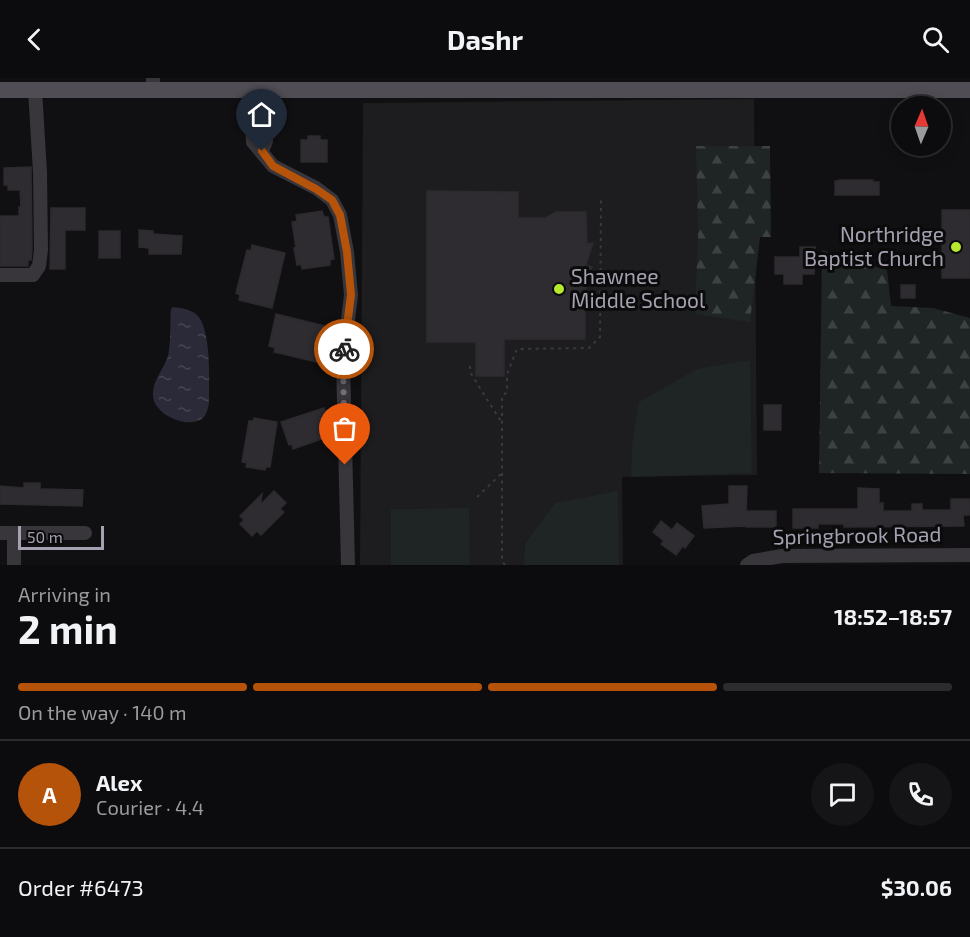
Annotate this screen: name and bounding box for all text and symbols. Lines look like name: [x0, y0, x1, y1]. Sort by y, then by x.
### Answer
icon: back: [18, 23, 51, 56]
text: Dashr: [447, 23, 523, 55]
icon: search: [919, 23, 952, 56]
pin: [236, 89, 287, 151]
north arrow: [891, 96, 951, 156]
map controls: [891, 96, 951, 156]
icon: home: [245, 98, 278, 131]
place label: Northridge Baptist Church: [804, 221, 944, 270]
marker: Northridge Baptist Church: [949, 240, 963, 254]
place label: Shawnee Middle School: [571, 263, 706, 312]
marker: Shawnee Middle School: [552, 282, 566, 296]
courier: [314, 319, 374, 379]
icon: bike: [328, 333, 361, 366]
pin: [319, 403, 370, 465]
icon: bag: [328, 412, 361, 445]
street label: Springbrook Road: [772, 521, 942, 548]
scale bar: [18, 523, 104, 550]
text: 50 m: [27, 527, 63, 546]
text: Arriving in: [18, 582, 111, 606]
text: 18:52–18:57: [834, 603, 952, 629]
text: 2 min: [18, 605, 118, 652]
text: On the way · 140 m: [18, 700, 187, 724]
button: chat: [811, 763, 874, 826]
button: phone: [889, 763, 952, 826]
text: Alex: [96, 769, 142, 795]
text: A: [42, 781, 57, 807]
text: Courier · 4.4: [96, 795, 204, 819]
text: Order #6473: [18, 874, 144, 900]
text: $30.06: [881, 874, 952, 900]

